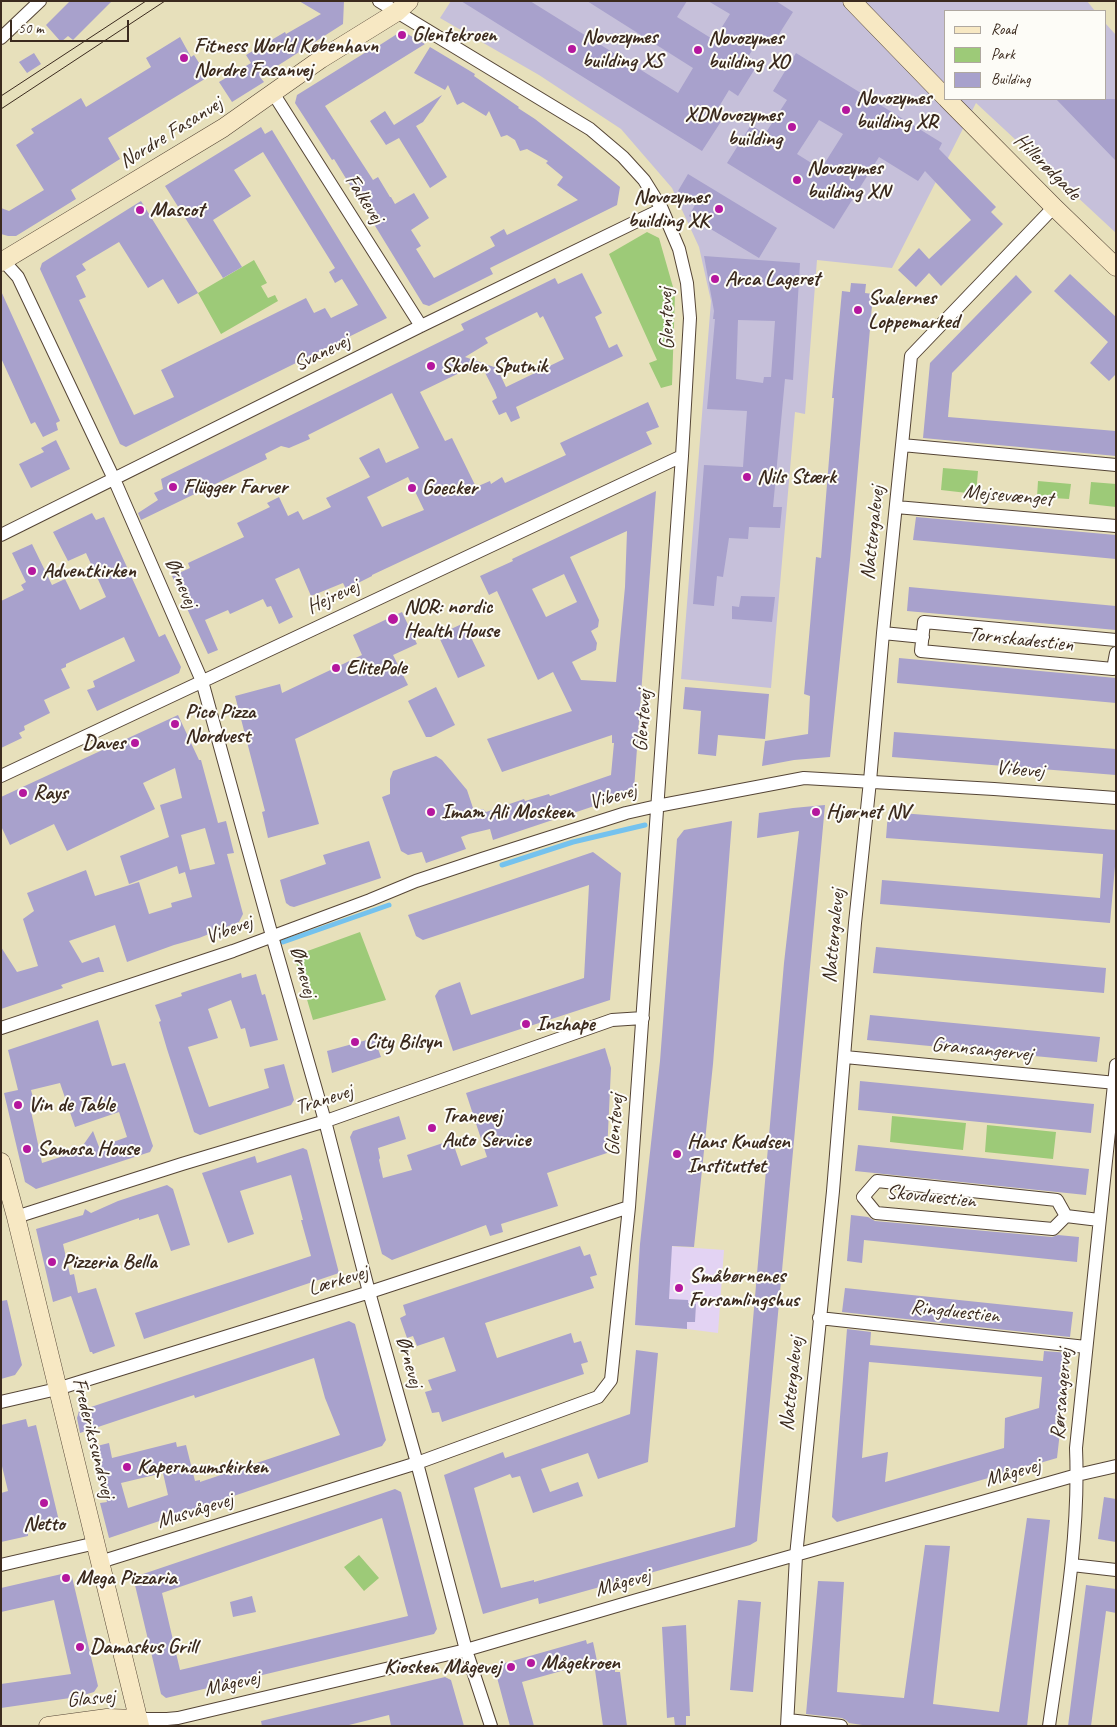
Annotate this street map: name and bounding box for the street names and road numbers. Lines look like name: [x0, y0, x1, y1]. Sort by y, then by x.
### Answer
street label: Nordre Fasanvej: [115, 91, 227, 175]
street label: Hillerødgade: [1008, 128, 1086, 206]
street label: Falkevej: [339, 169, 389, 229]
street label: Glentevej: [653, 288, 681, 350]
street label: Svanevej: [290, 329, 354, 377]
street label: Mejsevænget: [962, 480, 1054, 512]
street label: Nattergalevej: [856, 485, 890, 581]
street label: Ørnevej: [159, 554, 203, 612]
street label: Hejrevej: [303, 574, 363, 620]
street label: Tornskadestien: [968, 622, 1074, 658]
street label: Glentevej: [628, 689, 658, 753]
street label: Vibevej: [995, 756, 1045, 784]
street label: Vibevej: [586, 778, 640, 816]
street label: Nattergalevej: [817, 888, 851, 984]
street label: Vibevej: [202, 910, 256, 950]
street label: Ørnevej: [284, 943, 322, 1001]
street label: Gransangervej: [930, 1032, 1034, 1068]
street label: Tranevej: [292, 1079, 356, 1121]
street label: Glentevej: [600, 1093, 630, 1157]
street label: Skovduestien: [885, 1180, 977, 1214]
street label: Lærkevej: [305, 1260, 371, 1302]
street label: Ringduestien: [909, 1295, 1001, 1329]
street label: Ørnevej: [390, 1333, 428, 1391]
street label: Nattergalevej: [775, 1336, 809, 1432]
street label: Rørsangervej: [1045, 1347, 1079, 1441]
street label: Frederikssundsvej: [66, 1375, 120, 1501]
street label: Mågevej: [982, 1453, 1044, 1493]
street label: Musvågevej: [154, 1488, 236, 1534]
street label: Mågevej: [592, 1563, 654, 1603]
street label: Mågevej: [202, 1665, 262, 1703]
street label: Glasvej: [66, 1684, 116, 1714]

